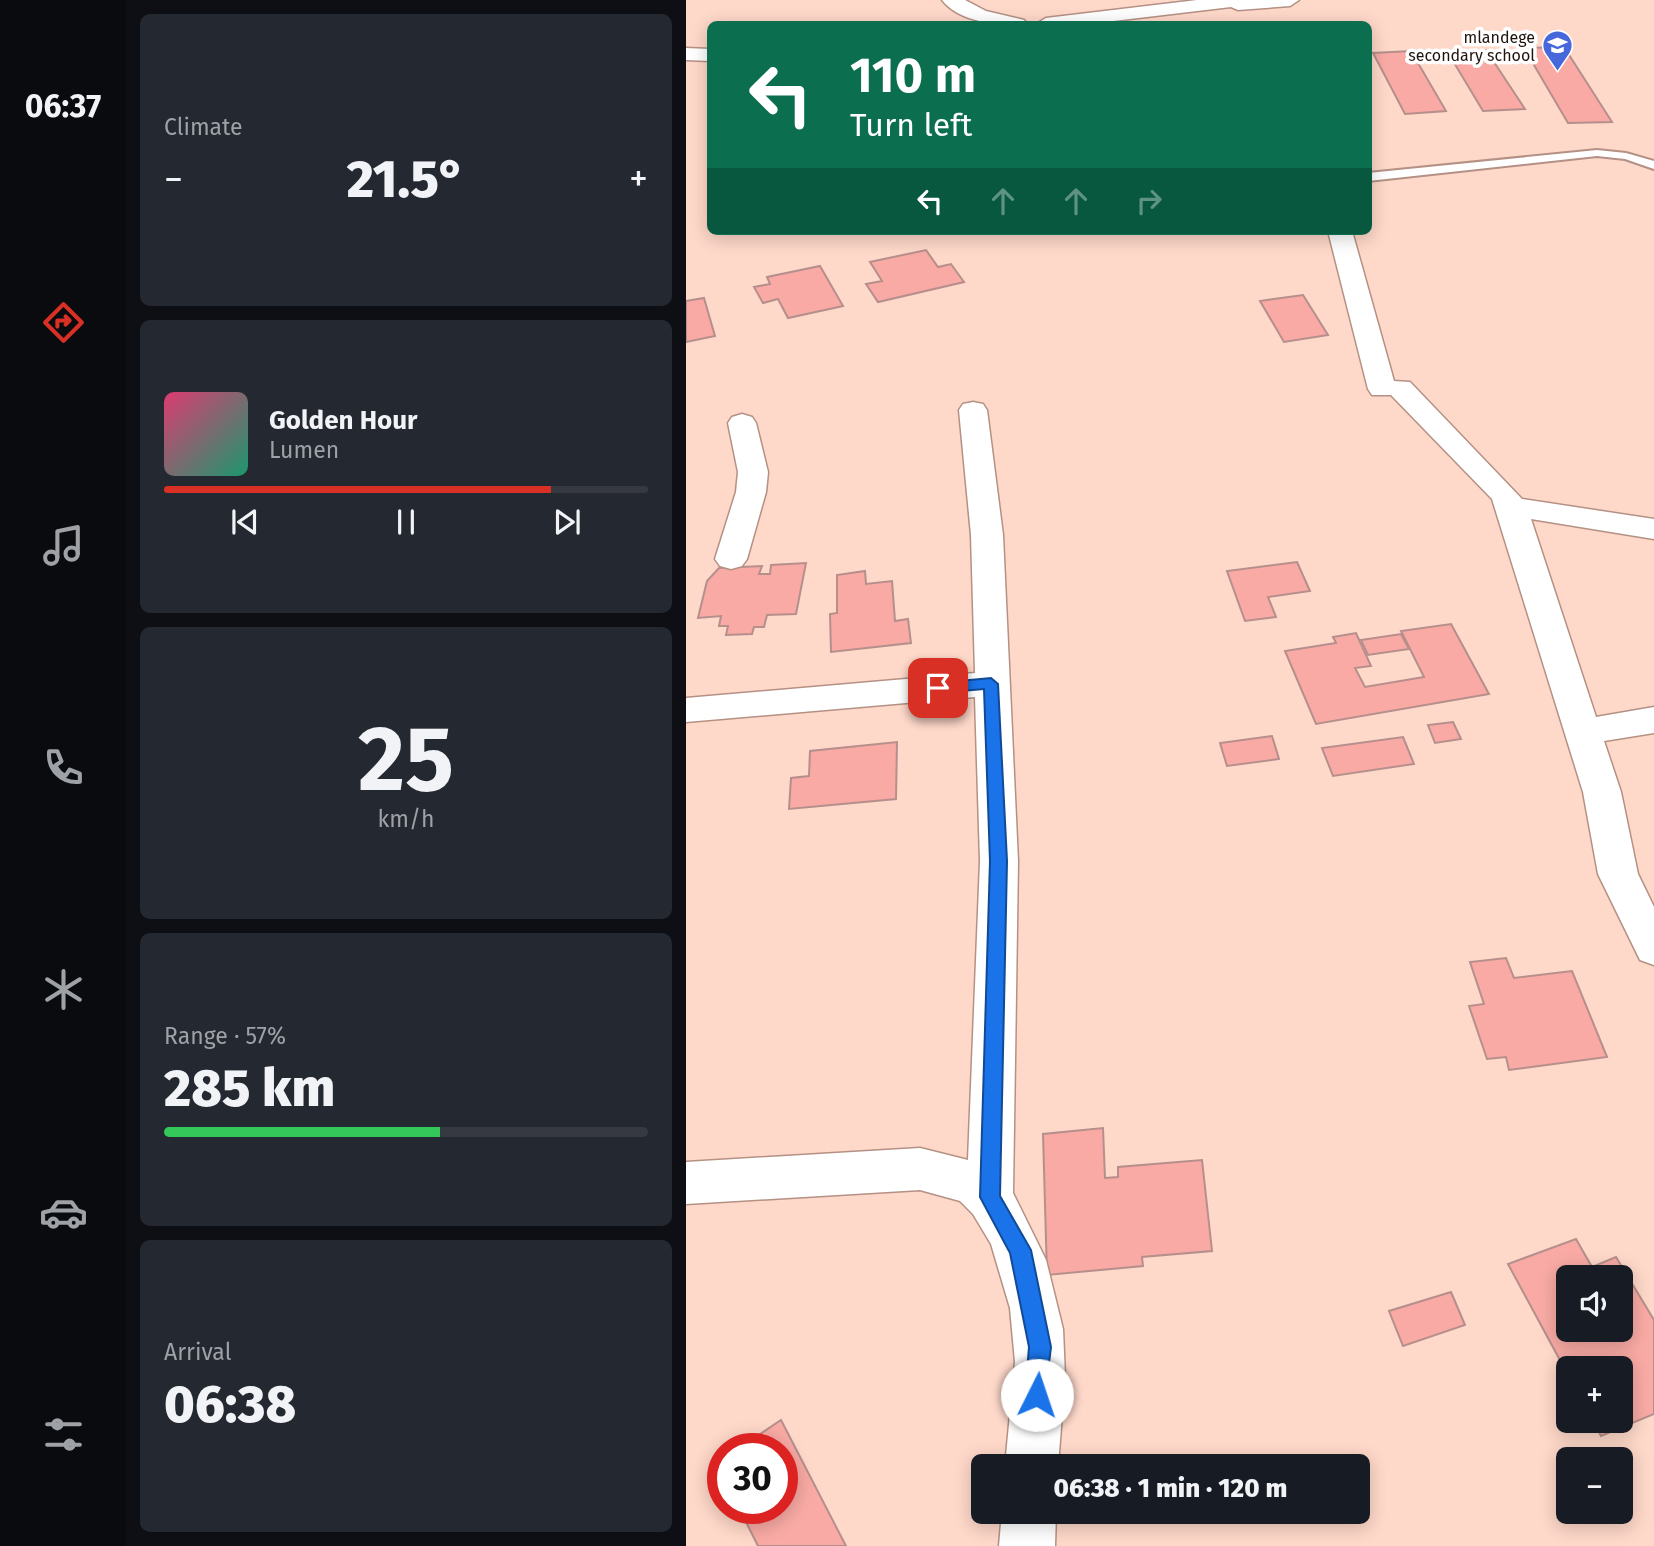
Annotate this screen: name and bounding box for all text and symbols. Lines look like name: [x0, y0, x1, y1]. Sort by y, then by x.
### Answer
place label: mlandege secondary school: [1408, 28, 1535, 65]
school or university icon: mlandege secondary school: [1541, 29, 1575, 73]
text: 110 m: [850, 46, 976, 105]
icon: left: [735, 49, 826, 140]
text: 06:37: [25, 87, 101, 125]
text: Turn left: [850, 106, 972, 144]
text: Climate: [164, 113, 243, 141]
text: 21.5°: [347, 148, 465, 211]
text: −: [164, 156, 183, 202]
text: +: [629, 156, 648, 202]
icon: left: [911, 182, 949, 220]
icon: ahead: [984, 182, 1022, 220]
icon: ahead: [1057, 182, 1095, 220]
icon: right: [1130, 182, 1168, 220]
icon: directions: [39, 298, 88, 347]
text: Golden Hour: [269, 405, 417, 436]
text: Lumen: [269, 436, 339, 464]
icon: previous: [226, 503, 264, 541]
icon: pause: [387, 503, 425, 541]
icon: next: [548, 503, 586, 541]
icon: music: [39, 521, 88, 570]
pin: [908, 658, 968, 718]
icon: arrive: [919, 669, 957, 707]
text: 25: [358, 705, 454, 814]
icon: phone: [39, 743, 88, 792]
text: km/h: [378, 805, 434, 833]
icon: climate: [39, 965, 88, 1014]
text: Range · 57%: [164, 1022, 286, 1050]
text: 285 km: [164, 1057, 335, 1120]
icon: car: [39, 1188, 88, 1237]
map controls: [1556, 1265, 1633, 1524]
button: sound: [1556, 1265, 1633, 1342]
text: Arrival: [164, 1338, 231, 1366]
button: +: [1556, 1356, 1633, 1433]
position arrow: [1000, 1358, 1074, 1432]
text: 06:38: [164, 1373, 296, 1436]
icon: filters: [39, 1410, 88, 1459]
speed limit sign: 30: [707, 1433, 798, 1524]
button: −: [1556, 1447, 1633, 1524]
text: 06:38 · 1 min · 120 m: [1054, 1473, 1287, 1504]

